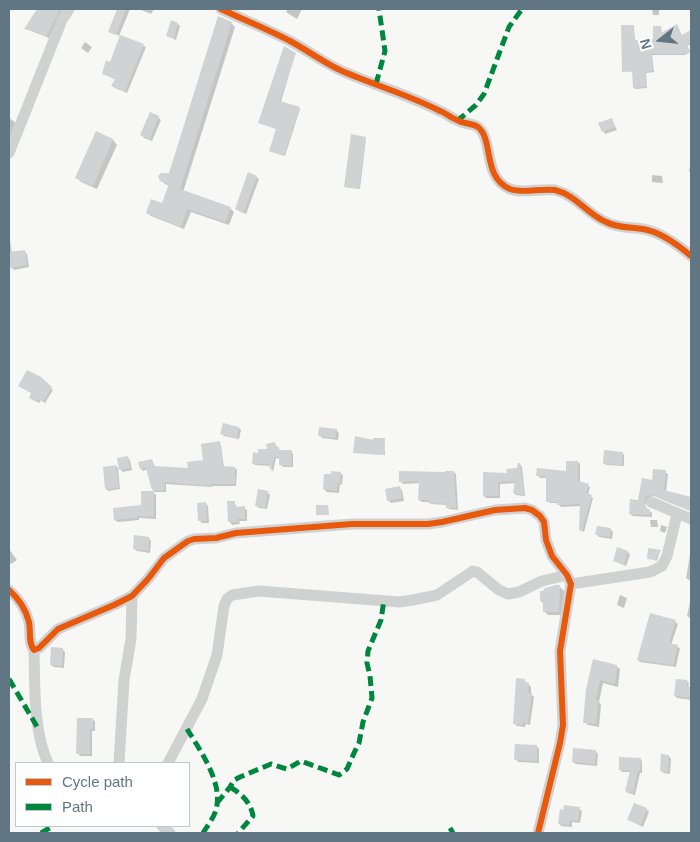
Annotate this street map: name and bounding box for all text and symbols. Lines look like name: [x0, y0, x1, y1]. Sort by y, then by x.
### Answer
north arrow: [635, 15, 685, 65]
text: N: [636, 37, 655, 51]
legend: [15, 762, 190, 827]
text: Cycle path: [62, 773, 133, 790]
text: Path: [62, 798, 93, 815]

